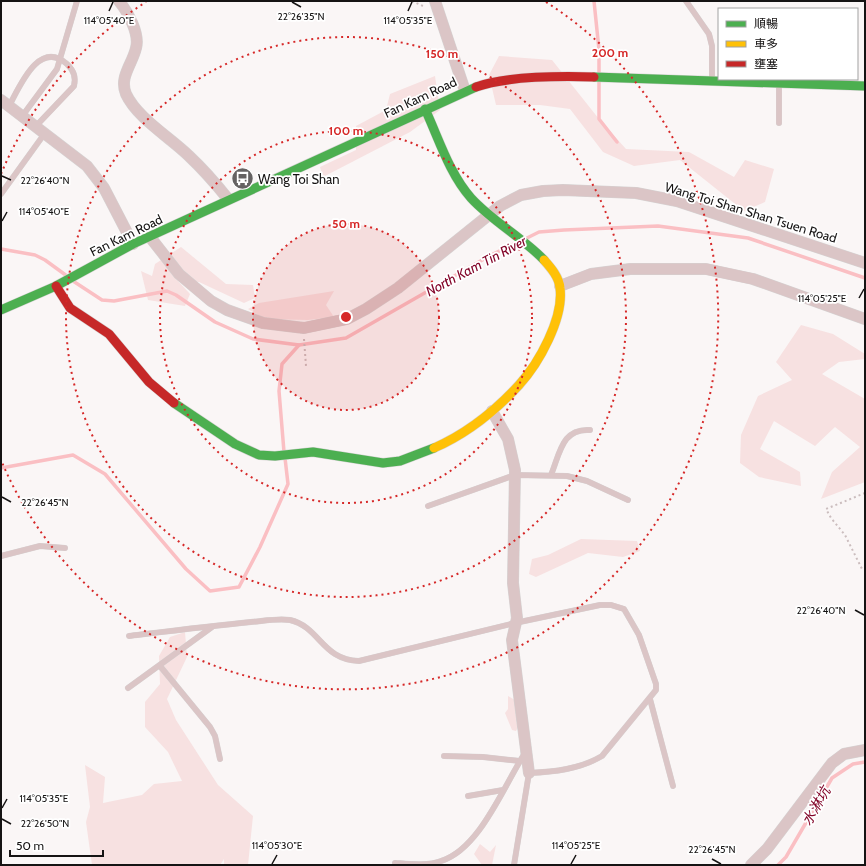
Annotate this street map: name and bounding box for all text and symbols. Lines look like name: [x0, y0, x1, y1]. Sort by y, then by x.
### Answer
legend: [718, 8, 858, 80]
text: 22°26'35"N: [277, 10, 325, 23]
text: 114°05'40"E: [84, 14, 135, 27]
text: 114°05'35"E: [384, 14, 433, 27]
text: 順暢: [754, 16, 778, 31]
text: 車多: [754, 36, 778, 51]
text: 200 m: [592, 45, 628, 60]
text: 150 m: [426, 46, 458, 61]
text: 壅塞: [754, 56, 778, 71]
street label: Fan Kam Road: [381, 73, 459, 121]
text: 100 m: [329, 123, 363, 138]
bus stop icon: Wang Toi Shan: [230, 166, 256, 192]
place label: Wang Toi Shan: [258, 171, 339, 187]
text: 22°26'40"N: [21, 174, 69, 187]
street label: Wang Toi Shan Shan Tsuen Road: [663, 178, 839, 246]
text: 114°05'40"E: [19, 205, 70, 218]
street label: Fan Kam Road: [87, 211, 165, 259]
text: 50 m: [332, 216, 360, 231]
water label: North Kam Tin River: [422, 232, 530, 300]
text: 114°05'25"E: [798, 292, 847, 305]
centre of rings: [339, 310, 353, 324]
text: 22°26'45"N: [21, 496, 69, 509]
text: 22°26'40"N: [797, 604, 845, 617]
water label: 水淋坑: [798, 782, 835, 829]
text: 114°05'35"E: [20, 792, 69, 805]
text: 22°26'50"N: [21, 817, 69, 830]
scale bar: [10, 832, 103, 858]
text: 50 m: [16, 838, 44, 853]
text: 114°05'30"E: [252, 839, 303, 852]
text: 114°05'25"E: [552, 839, 601, 852]
text: 22°26'45"N: [688, 843, 736, 856]

